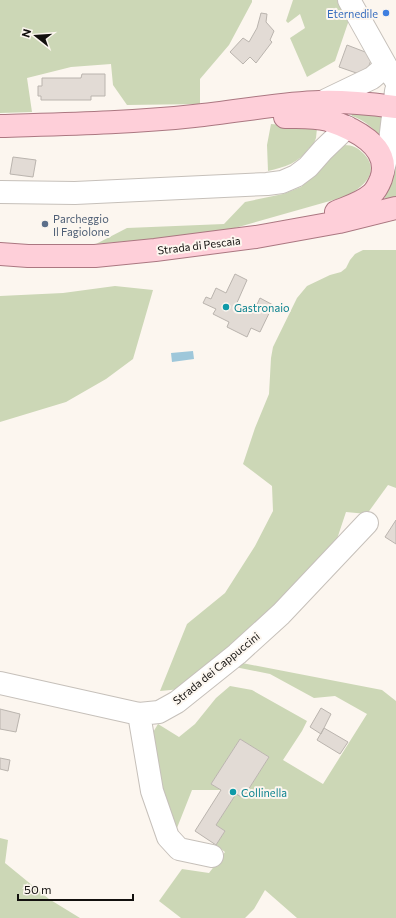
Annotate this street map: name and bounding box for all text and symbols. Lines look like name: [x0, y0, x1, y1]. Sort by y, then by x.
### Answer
place label: Eternedile: [327, 7, 378, 20]
marker: Eternedile: [381, 8, 391, 18]
north arrow: [16, 16, 56, 56]
text: N: [19, 27, 33, 39]
place label: Parcheggio Il Fagiolone: [53, 212, 110, 238]
marker: Parcheggio Il Fagiolone: [40, 219, 50, 229]
street label: Strada di Pescaia: [157, 233, 241, 257]
place label: Gastronaio: [234, 301, 290, 314]
marker: Gastronaio: [221, 302, 231, 312]
street label: Strada dei Cappuccini: [170, 629, 262, 707]
place label: Collinella: [241, 786, 287, 799]
marker: Collinella: [228, 787, 238, 797]
scale bar: [18, 876, 133, 902]
text: 50 m: [24, 882, 52, 896]

